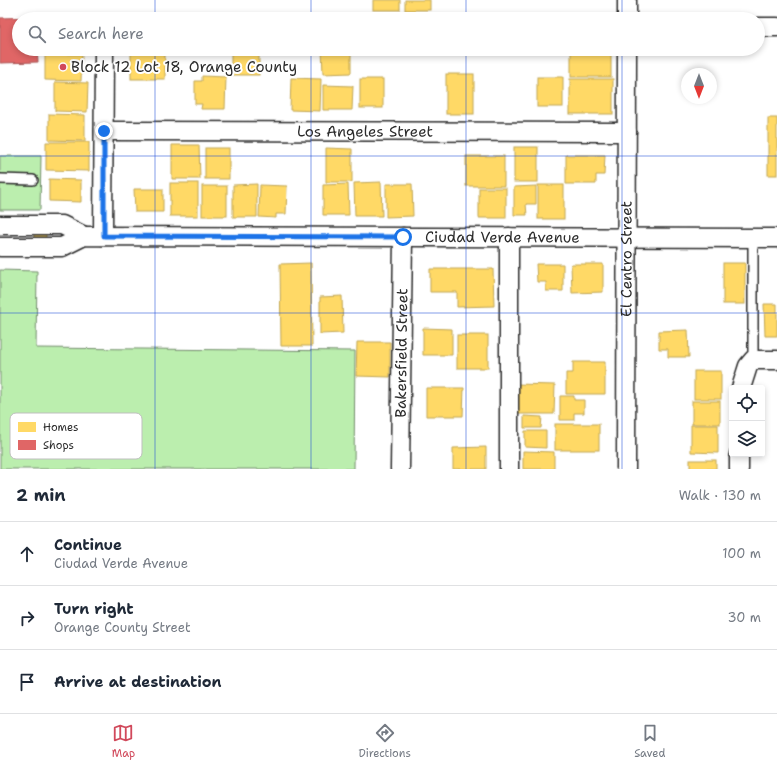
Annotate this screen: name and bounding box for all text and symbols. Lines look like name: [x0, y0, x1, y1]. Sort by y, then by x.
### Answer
search box: [12, 12, 765, 56]
icon: search: [26, 23, 48, 45]
text: Search here: [58, 24, 144, 44]
place label: Block 12 Lot 18, Orange County: [71, 57, 297, 77]
marker: Block 12 Lot 18, Orange County: [58, 62, 68, 72]
north arrow: [681, 68, 717, 104]
street label: Los Angeles Street: [297, 121, 433, 142]
route end: [95, 122, 113, 140]
street label: El Centro Street: [616, 201, 637, 317]
street label: Ciudad Verde Avenue: [425, 227, 580, 247]
route start: [394, 228, 412, 246]
street label: Bakersfield Street: [391, 288, 412, 418]
map controls: [729, 385, 765, 457]
button: locate: [729, 385, 765, 421]
legend: [10, 413, 142, 459]
text: Homes: [43, 420, 79, 435]
button: layers: [729, 421, 765, 457]
text: Shops: [43, 438, 74, 453]
text: 2 min: [16, 484, 66, 506]
text: Walk · 130 m: [679, 487, 761, 504]
text: Continue: [54, 535, 122, 555]
icon: ahead: [16, 543, 38, 565]
text: 100 m: [722, 545, 761, 562]
text: Ciudad Verde Avenue: [54, 555, 188, 572]
text: Turn right: [54, 599, 134, 619]
icon: right: [16, 607, 38, 629]
text: 30 m: [727, 609, 761, 626]
text: Orange County Street: [54, 619, 191, 636]
icon: arrive: [16, 671, 38, 693]
text: Arrive at destination: [54, 672, 222, 692]
tab: Map: [112, 722, 135, 761]
tab: Directions: [358, 722, 411, 761]
tab: Saved: [634, 722, 665, 761]

